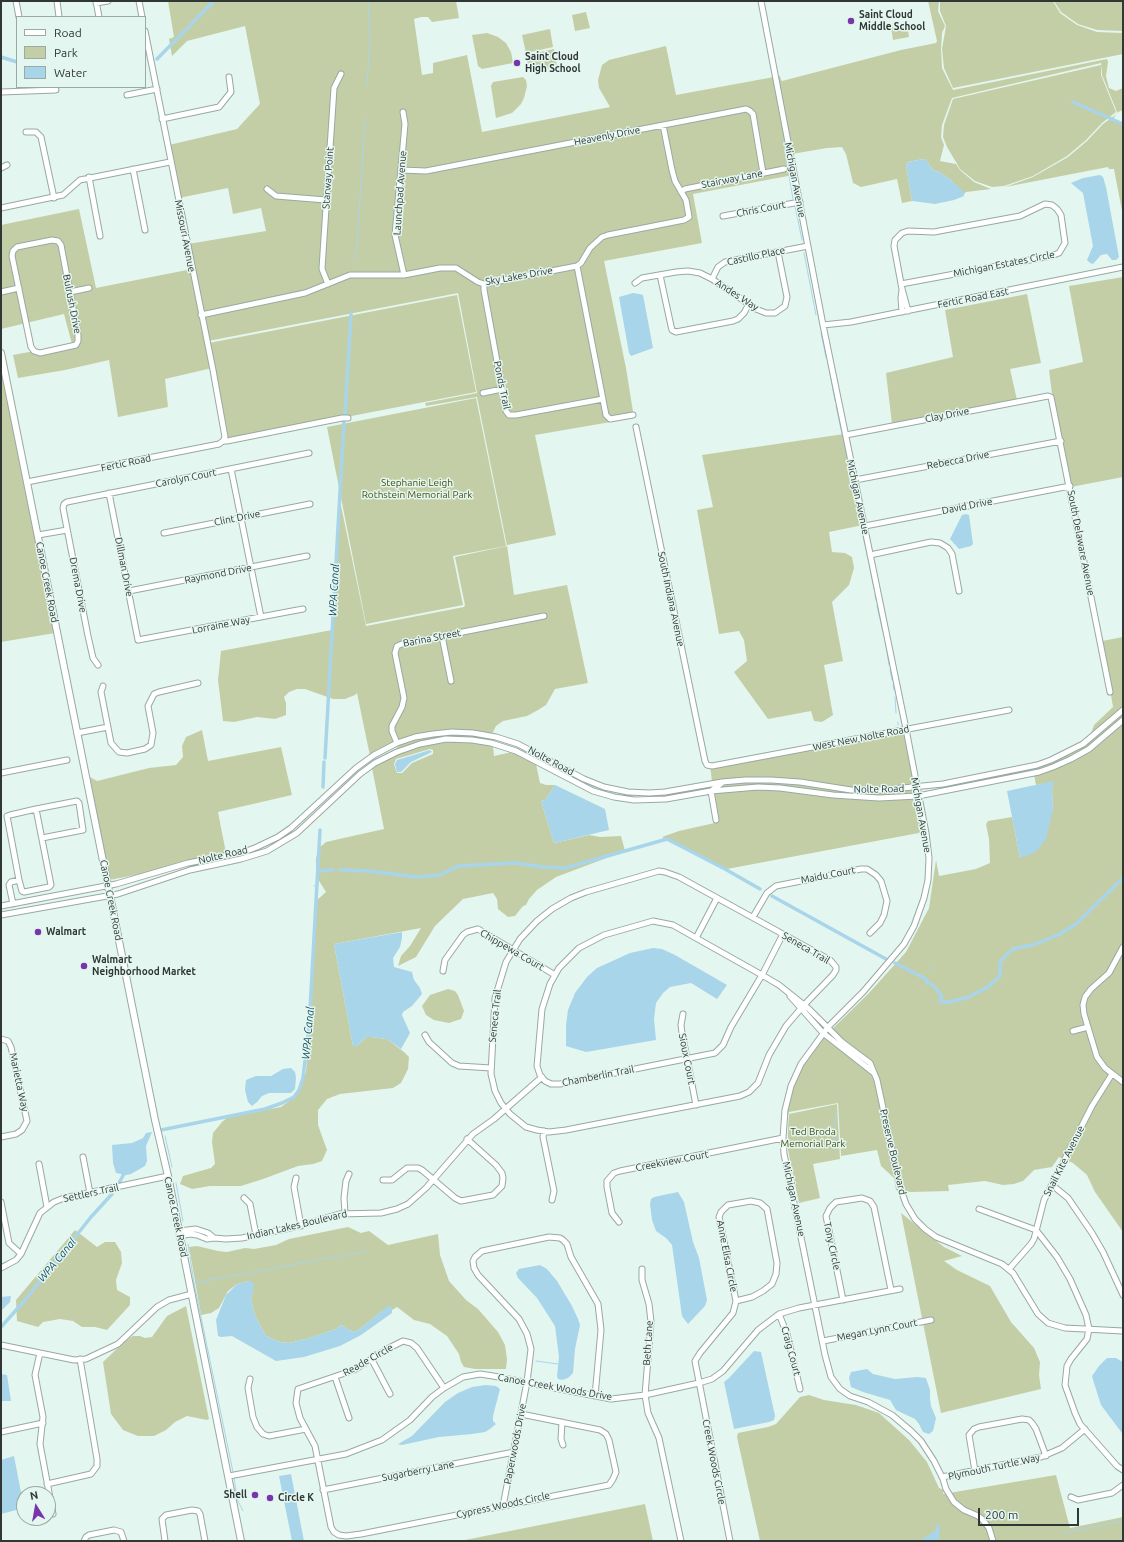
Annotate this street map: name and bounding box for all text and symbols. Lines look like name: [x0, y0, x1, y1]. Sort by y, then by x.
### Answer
place label: Saint Cloud Middle School: [859, 9, 925, 32]
legend: [16, 16, 146, 88]
marker: Saint Cloud Middle School: [846, 16, 856, 26]
text: Road: [54, 26, 82, 39]
text: Park: [54, 46, 78, 59]
place label: Saint Cloud High School: [525, 51, 581, 74]
marker: Saint Cloud High School: [512, 58, 522, 68]
text: Water: [54, 66, 87, 79]
street label: Heavenly Drive: [573, 124, 641, 148]
street label: Michigan Avenue: [782, 141, 808, 219]
street label: Starway Point: [320, 147, 336, 209]
street label: Launchpad Avenue: [391, 150, 409, 236]
street label: Stairway Lane: [700, 167, 764, 191]
street label: Chris Court: [735, 198, 787, 220]
street label: Missouri Avenue: [172, 199, 198, 273]
street label: Castillo Place: [726, 244, 786, 268]
street label: Michigan Estates Circle: [952, 248, 1056, 280]
street label: Sky Lakes Drive: [484, 264, 554, 288]
street label: Bulrush Drive: [60, 273, 84, 335]
street label: Andes Way: [713, 277, 761, 313]
street label: Fertic Road East: [936, 285, 1010, 311]
street label: Ponds Trail: [491, 360, 513, 410]
street label: Clay Drive: [924, 405, 970, 425]
street label: Rebecca Drive: [926, 448, 990, 472]
street label: Fertic Road: [100, 452, 152, 474]
street label: Michigan Avenue: [844, 458, 872, 536]
street label: Carolyn Court: [155, 466, 217, 490]
park label: Stephanie Leigh Rothstein Memorial Park: [362, 477, 472, 500]
street label: South Delaware Avenue: [1065, 489, 1097, 597]
street label: David Drive: [941, 495, 993, 517]
street label: Clint Drive: [213, 508, 261, 528]
street label: Dillman Drive: [112, 536, 136, 598]
street label: Canoe Creek Road: [33, 541, 61, 623]
street label: South Indiana Avenue: [655, 550, 687, 648]
street label: Drema Drive: [67, 556, 89, 614]
street label: Raymond Drive: [183, 562, 253, 586]
water label: WPA Canal: [326, 563, 342, 617]
street label: Lorraine Way: [191, 614, 251, 636]
street label: Barina Street: [402, 627, 462, 649]
street label: West New Nolte Road: [812, 723, 910, 753]
street label: Nolte Road: [526, 744, 576, 778]
street label: Michigan Avenue: [908, 776, 934, 854]
street label: Nolte Road: [854, 783, 904, 795]
street label: Nolte Road: [197, 843, 249, 867]
street label: Canoe Creek Road: [97, 859, 125, 941]
street label: Maidu Court: [800, 864, 856, 886]
place label: Walmart: [46, 926, 86, 938]
marker: Walmart: [33, 927, 43, 937]
street label: Chippewa Court: [478, 927, 546, 973]
street label: Seneca Trail: [780, 929, 832, 967]
place label: Walmart Neighborhood Market: [92, 954, 196, 978]
marker: Walmart Neighborhood Market: [79, 961, 89, 971]
street label: Seneca Trail: [486, 989, 504, 1043]
water label: WPA Canal: [299, 1006, 317, 1060]
street label: Sioux Court: [676, 1032, 698, 1086]
street label: Marietta Way: [7, 1051, 31, 1113]
street label: Chamberlin Trail: [561, 1063, 635, 1089]
street label: Preserve Boulevard: [877, 1108, 909, 1196]
street label: Snail Kite Avenue: [1041, 1124, 1087, 1198]
park label: Ted Broda Memorial Park: [781, 1126, 845, 1150]
street label: Creekview Court: [634, 1148, 710, 1174]
street label: Michigan Avenue: [780, 1160, 808, 1238]
street label: Canoe Creek Road: [162, 1176, 190, 1258]
street label: Settlers Trail: [62, 1181, 120, 1205]
street label: Indian Lakes Boulevard: [246, 1208, 348, 1242]
street label: Anne Elisa Circle: [714, 1219, 740, 1293]
street label: Tony Circle: [821, 1221, 843, 1271]
water label: WPA Canal: [35, 1236, 79, 1284]
street label: Megan Lynn Court: [836, 1316, 918, 1344]
street label: Beth Lane: [640, 1320, 656, 1366]
street label: Craig Court: [779, 1325, 803, 1377]
street label: Reade Circle: [341, 1341, 395, 1379]
street label: Canoe Creek Woods Drive: [497, 1371, 613, 1403]
street label: Paperwoods Drive: [501, 1403, 529, 1485]
street label: Creek Woods Circle: [700, 1418, 728, 1506]
street label: Plymouth Turtle Way: [947, 1451, 1041, 1483]
street label: Sugarberry Lane: [381, 1458, 455, 1484]
north arrow: [16, 1486, 56, 1526]
text: N: [29, 1489, 39, 1502]
place label: Shell: [224, 1489, 247, 1501]
street label: Cypress Woods Circle: [455, 1489, 551, 1521]
marker: Shell: [250, 1490, 260, 1500]
place label: Circle K: [278, 1492, 314, 1504]
marker: Circle K: [265, 1493, 275, 1503]
scale bar: [980, 1500, 1081, 1526]
text: 200 m: [985, 1508, 1018, 1521]

